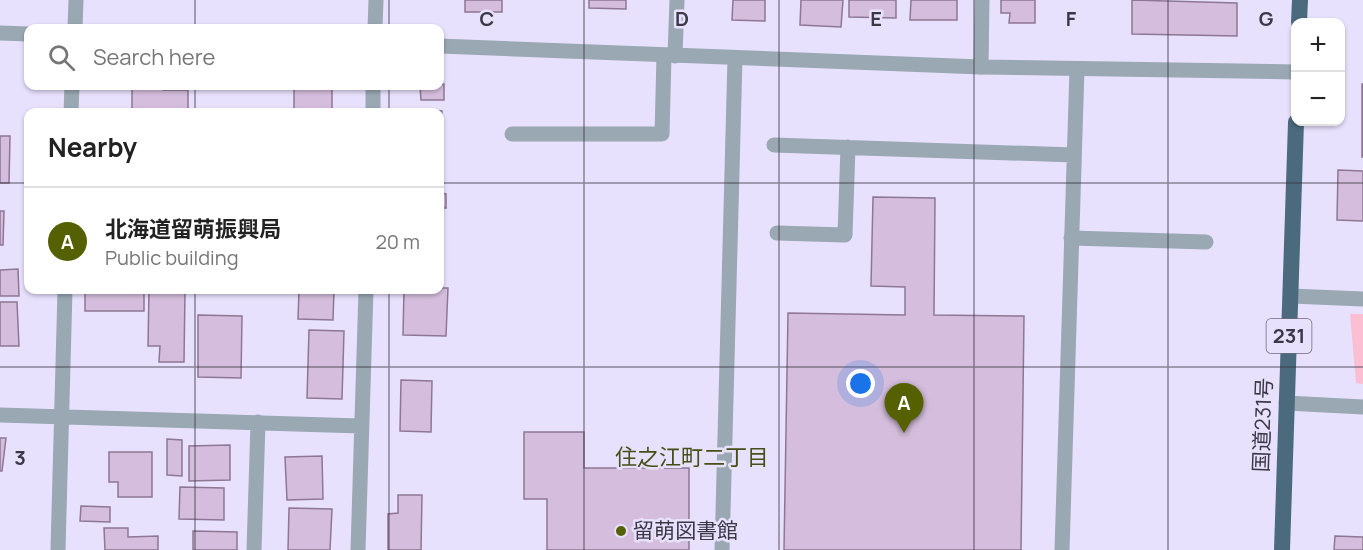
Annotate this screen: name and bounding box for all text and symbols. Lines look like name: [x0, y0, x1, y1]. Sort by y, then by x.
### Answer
text: C: [480, 5, 494, 32]
text: D: [675, 5, 689, 32]
text: E: [870, 5, 882, 32]
text: F: [1066, 5, 1077, 32]
text: G: [1259, 5, 1274, 32]
map controls: [1291, 18, 1345, 126]
button: +: [1291, 18, 1345, 72]
search box: [24, 24, 444, 90]
icon: search: [45, 41, 78, 74]
text: Search here: [93, 42, 215, 72]
button: −: [1291, 72, 1345, 126]
text: Nearby: [48, 129, 137, 165]
text: 北海道留萌振興局: [105, 214, 281, 244]
text: A: [61, 228, 74, 255]
text: 20 m: [375, 228, 420, 255]
text: Public building: [105, 244, 239, 271]
road number: 231: [1266, 319, 1312, 353]
your location: [846, 369, 875, 398]
street label: 国道231号: [1246, 377, 1278, 473]
pin: A: [884, 384, 924, 433]
district label: 住之江町二丁目: [615, 442, 769, 472]
text: 3: [14, 444, 26, 471]
place label: 留萌図書館: [633, 516, 738, 544]
marker: 留萌図書館: [614, 524, 628, 538]

